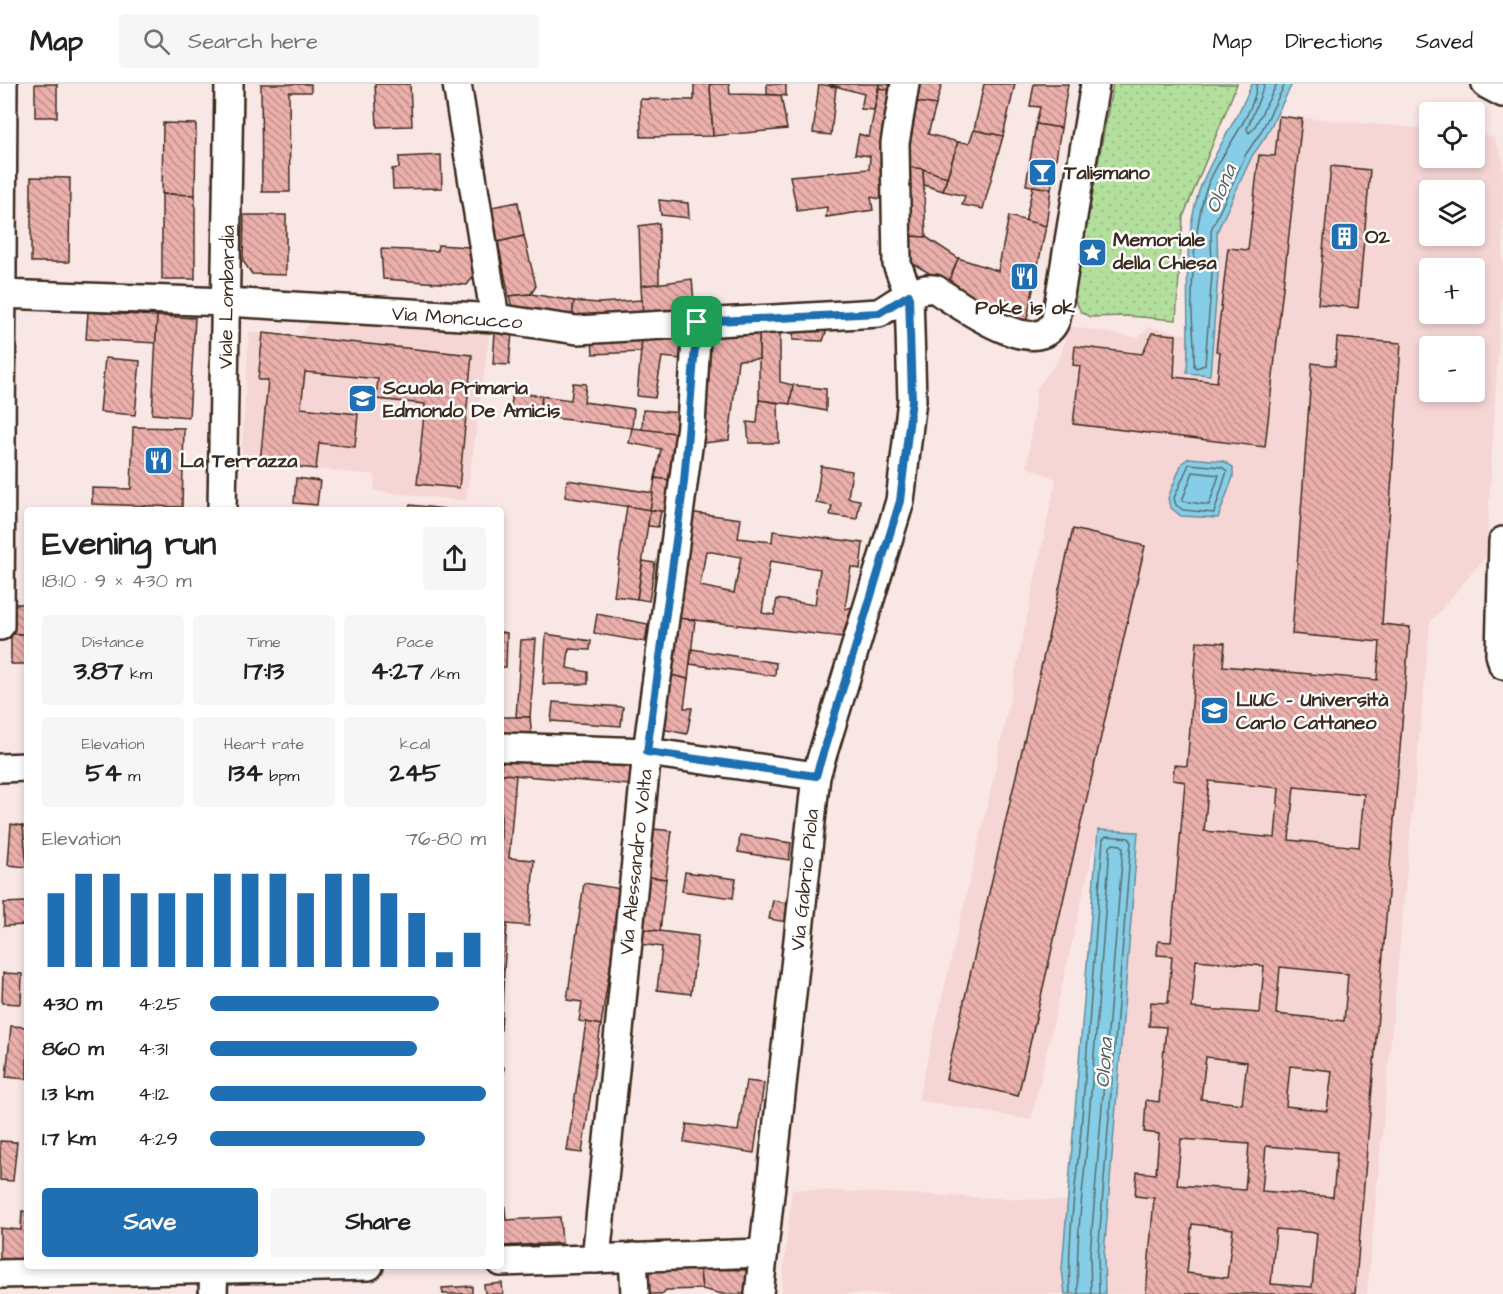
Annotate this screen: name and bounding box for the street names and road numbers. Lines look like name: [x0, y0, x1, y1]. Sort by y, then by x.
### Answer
street label: Viale Lombardia: [212, 225, 242, 369]
street label: Via Moncucco: [391, 299, 523, 337]
street label: Via Alessandro Volta: [612, 768, 660, 956]
street label: Via Gabrio Piola: [784, 808, 826, 952]

